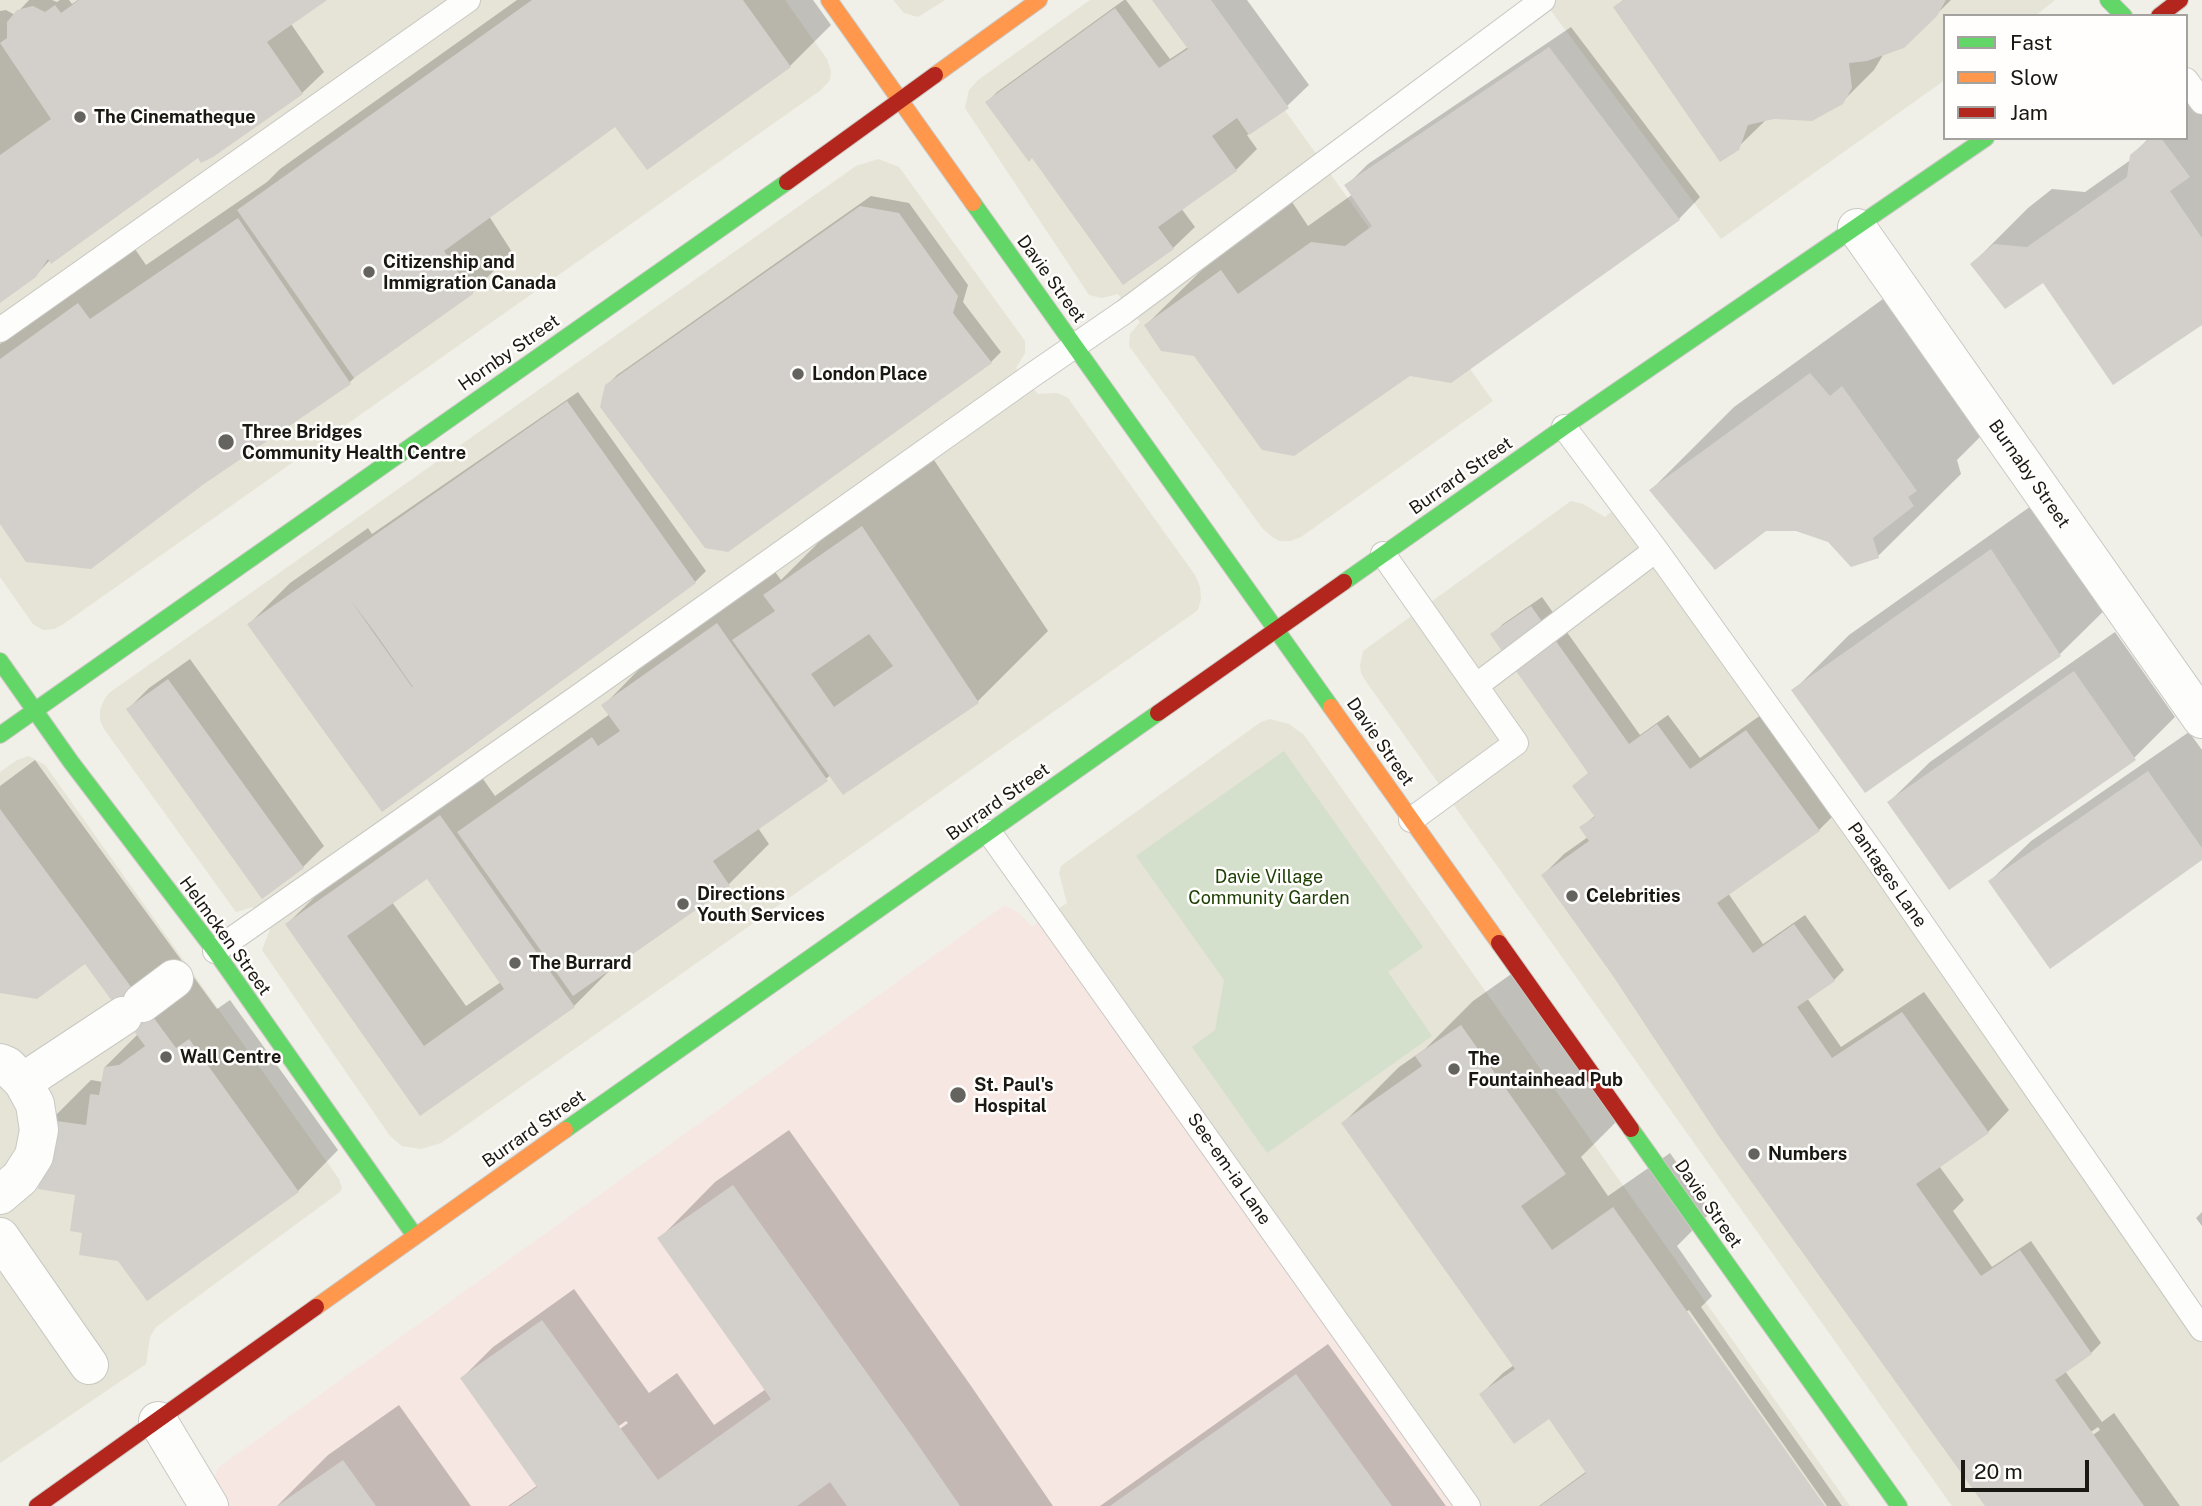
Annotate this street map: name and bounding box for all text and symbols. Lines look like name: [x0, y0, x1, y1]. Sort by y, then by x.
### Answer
legend: [1943, 14, 2188, 140]
text: Fast: [2010, 30, 2052, 55]
text: Slow: [2010, 65, 2058, 90]
text: Jam: [2010, 100, 2048, 125]
place label: The Cinematheque: [94, 106, 256, 128]
marker: The Cinematheque: [72, 109, 88, 125]
street label: Davie Street: [1012, 231, 1090, 327]
place label: Citizenship and Immigration Canada: [383, 251, 556, 294]
marker: Citizenship and Immigration Canada: [361, 264, 377, 280]
street label: Hornby Street: [454, 310, 564, 396]
place label: London Place: [812, 363, 927, 385]
marker: London Place: [790, 366, 806, 382]
street label: Burnaby Street: [1984, 416, 2074, 532]
place label: Three Bridges Community Health Centre: [242, 421, 466, 464]
marker: Three Bridges Community Health Centre: [216, 432, 236, 452]
street label: Burrard Street: [1405, 432, 1517, 520]
street label: Davie Street: [1342, 694, 1418, 790]
street label: Burrard Street: [942, 758, 1054, 846]
street label: Pantages Lane: [1843, 818, 1931, 932]
park label: Davie Village Community Garden: [1188, 866, 1350, 908]
street label: Helmcken Street: [175, 872, 275, 1000]
place label: Directions Youth Services: [697, 883, 825, 926]
place label: Celebrities: [1586, 885, 1680, 907]
marker: Celebrities: [1564, 888, 1580, 904]
marker: Directions Youth Services: [675, 896, 691, 912]
place label: The Burrard: [529, 952, 631, 974]
marker: The Burrard: [507, 955, 523, 971]
place label: Wall Centre: [180, 1046, 281, 1068]
place label: The Fountainhead Pub: [1468, 1048, 1623, 1090]
marker: Wall Centre: [158, 1049, 174, 1065]
marker: The Fountainhead Pub: [1446, 1061, 1462, 1077]
place label: St. Paul's Hospital: [974, 1074, 1053, 1116]
street label: Burrard Street: [478, 1085, 590, 1173]
marker: St. Paul's Hospital: [948, 1085, 968, 1105]
street label: See-em-ia Lane: [1182, 1109, 1276, 1229]
place label: Numbers: [1768, 1143, 1847, 1165]
marker: Numbers: [1746, 1146, 1762, 1162]
street label: Davie Street: [1670, 1156, 1746, 1252]
scale bar: [1964, 1446, 2092, 1490]
text: 20 m: [1974, 1459, 2023, 1484]

